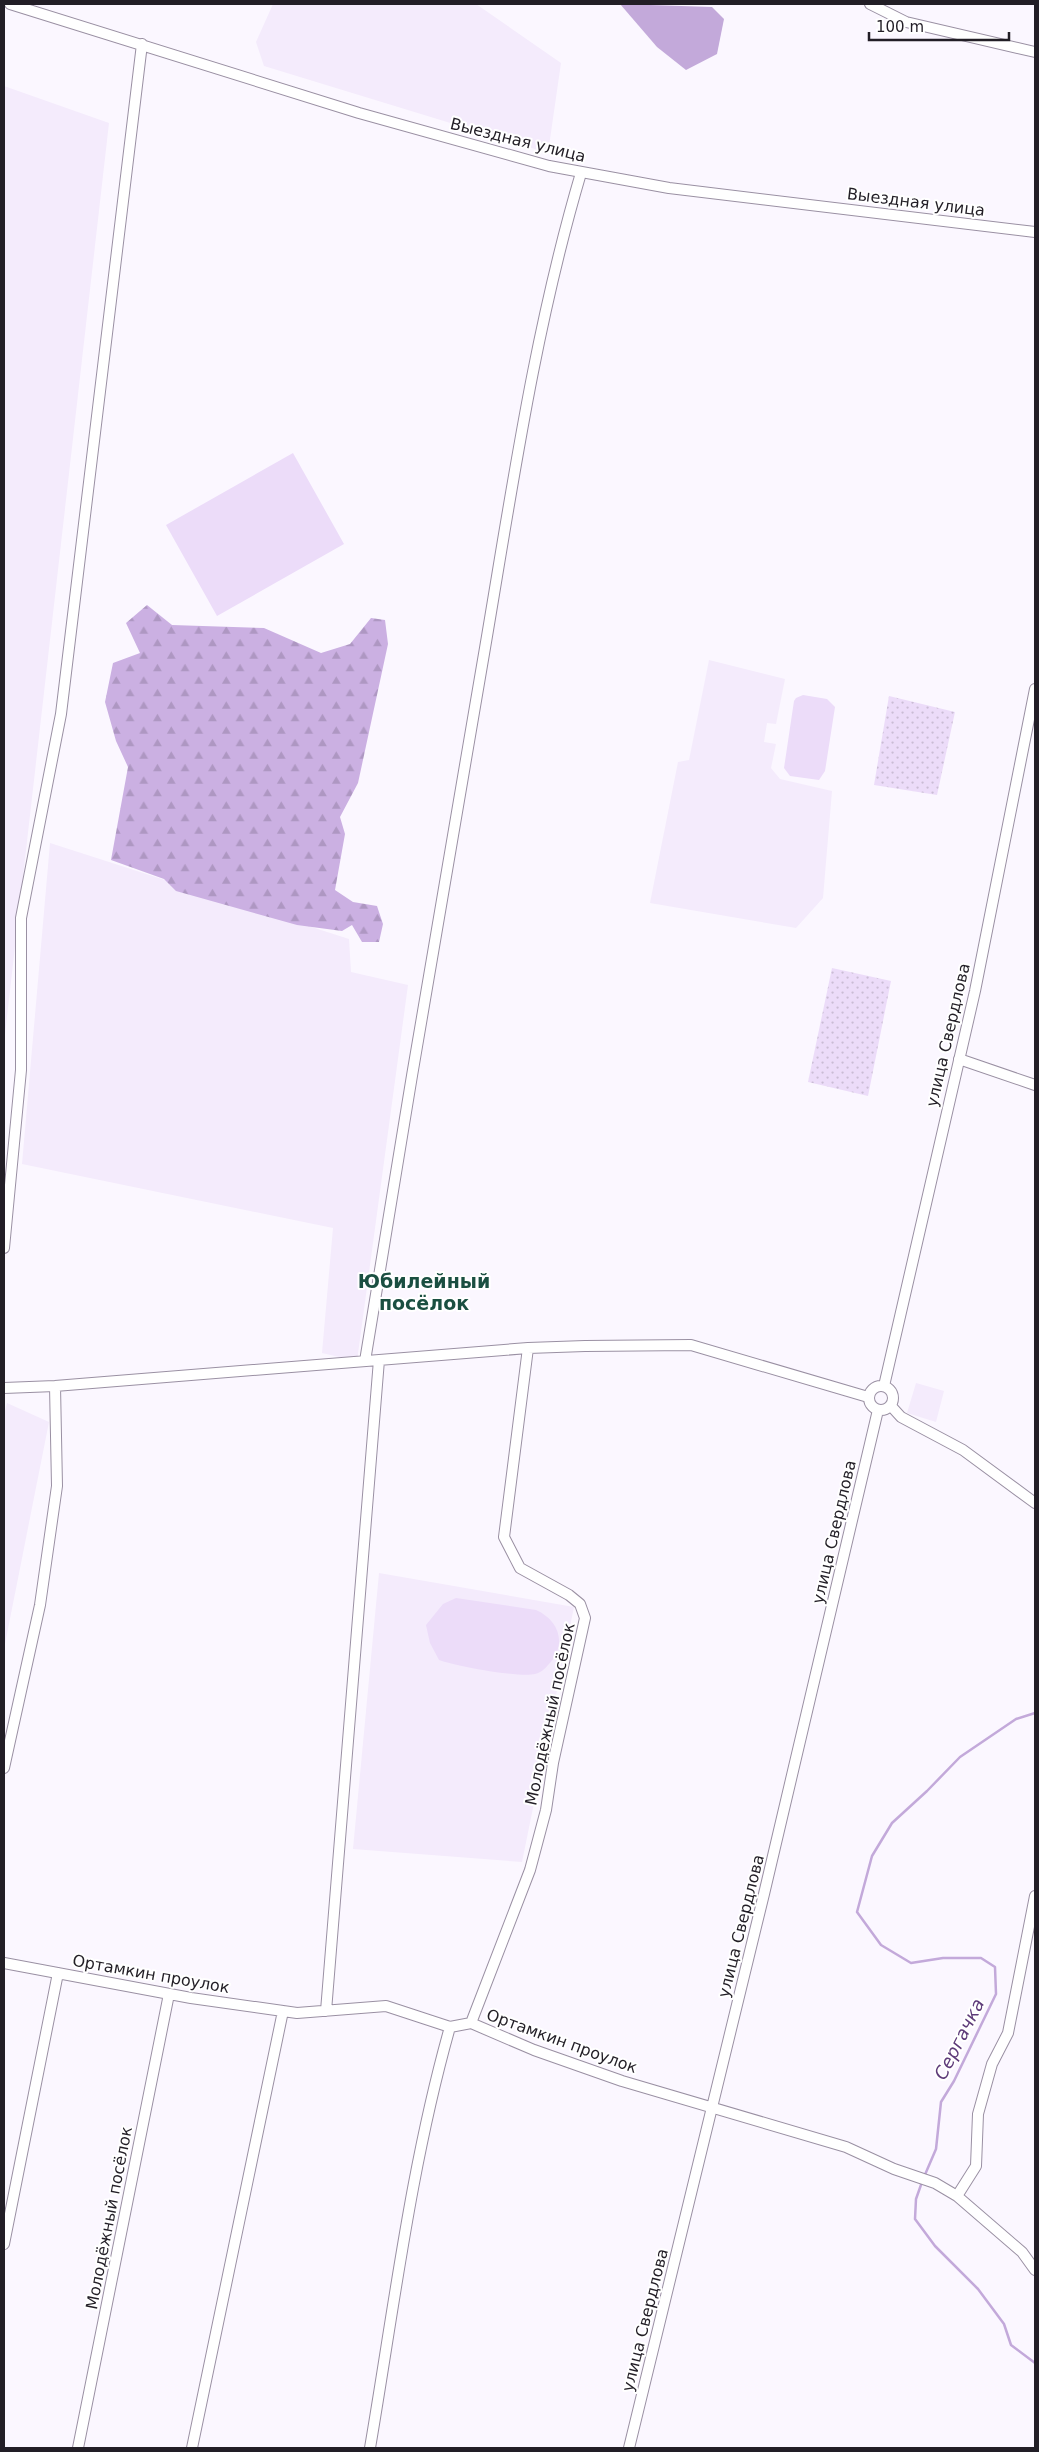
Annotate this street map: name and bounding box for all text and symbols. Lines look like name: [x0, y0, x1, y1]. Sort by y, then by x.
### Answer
scale bar: [869, 10, 1009, 42]
text: 100 m: [876, 18, 924, 36]
street label: Выездная улица: [448, 114, 588, 166]
street label: Выездная улица: [846, 184, 986, 220]
street label: улица Свердлова: [922, 961, 974, 1109]
district label: Юбилейный посёлок: [358, 1270, 490, 1314]
street label: улица Свердлова: [808, 1458, 860, 1606]
street label: Молодёжный посёлок: [521, 1621, 579, 1807]
street label: улица Свердлова: [714, 1852, 768, 2000]
street label: Ортамкин проулок: [71, 1951, 231, 1997]
water label: Сергачка: [930, 1995, 988, 2083]
street label: Ортамкин проулок: [484, 2005, 640, 2077]
street label: Молодёжный посёлок: [82, 2125, 136, 2311]
street label: улица Свердлова: [618, 2246, 672, 2394]

